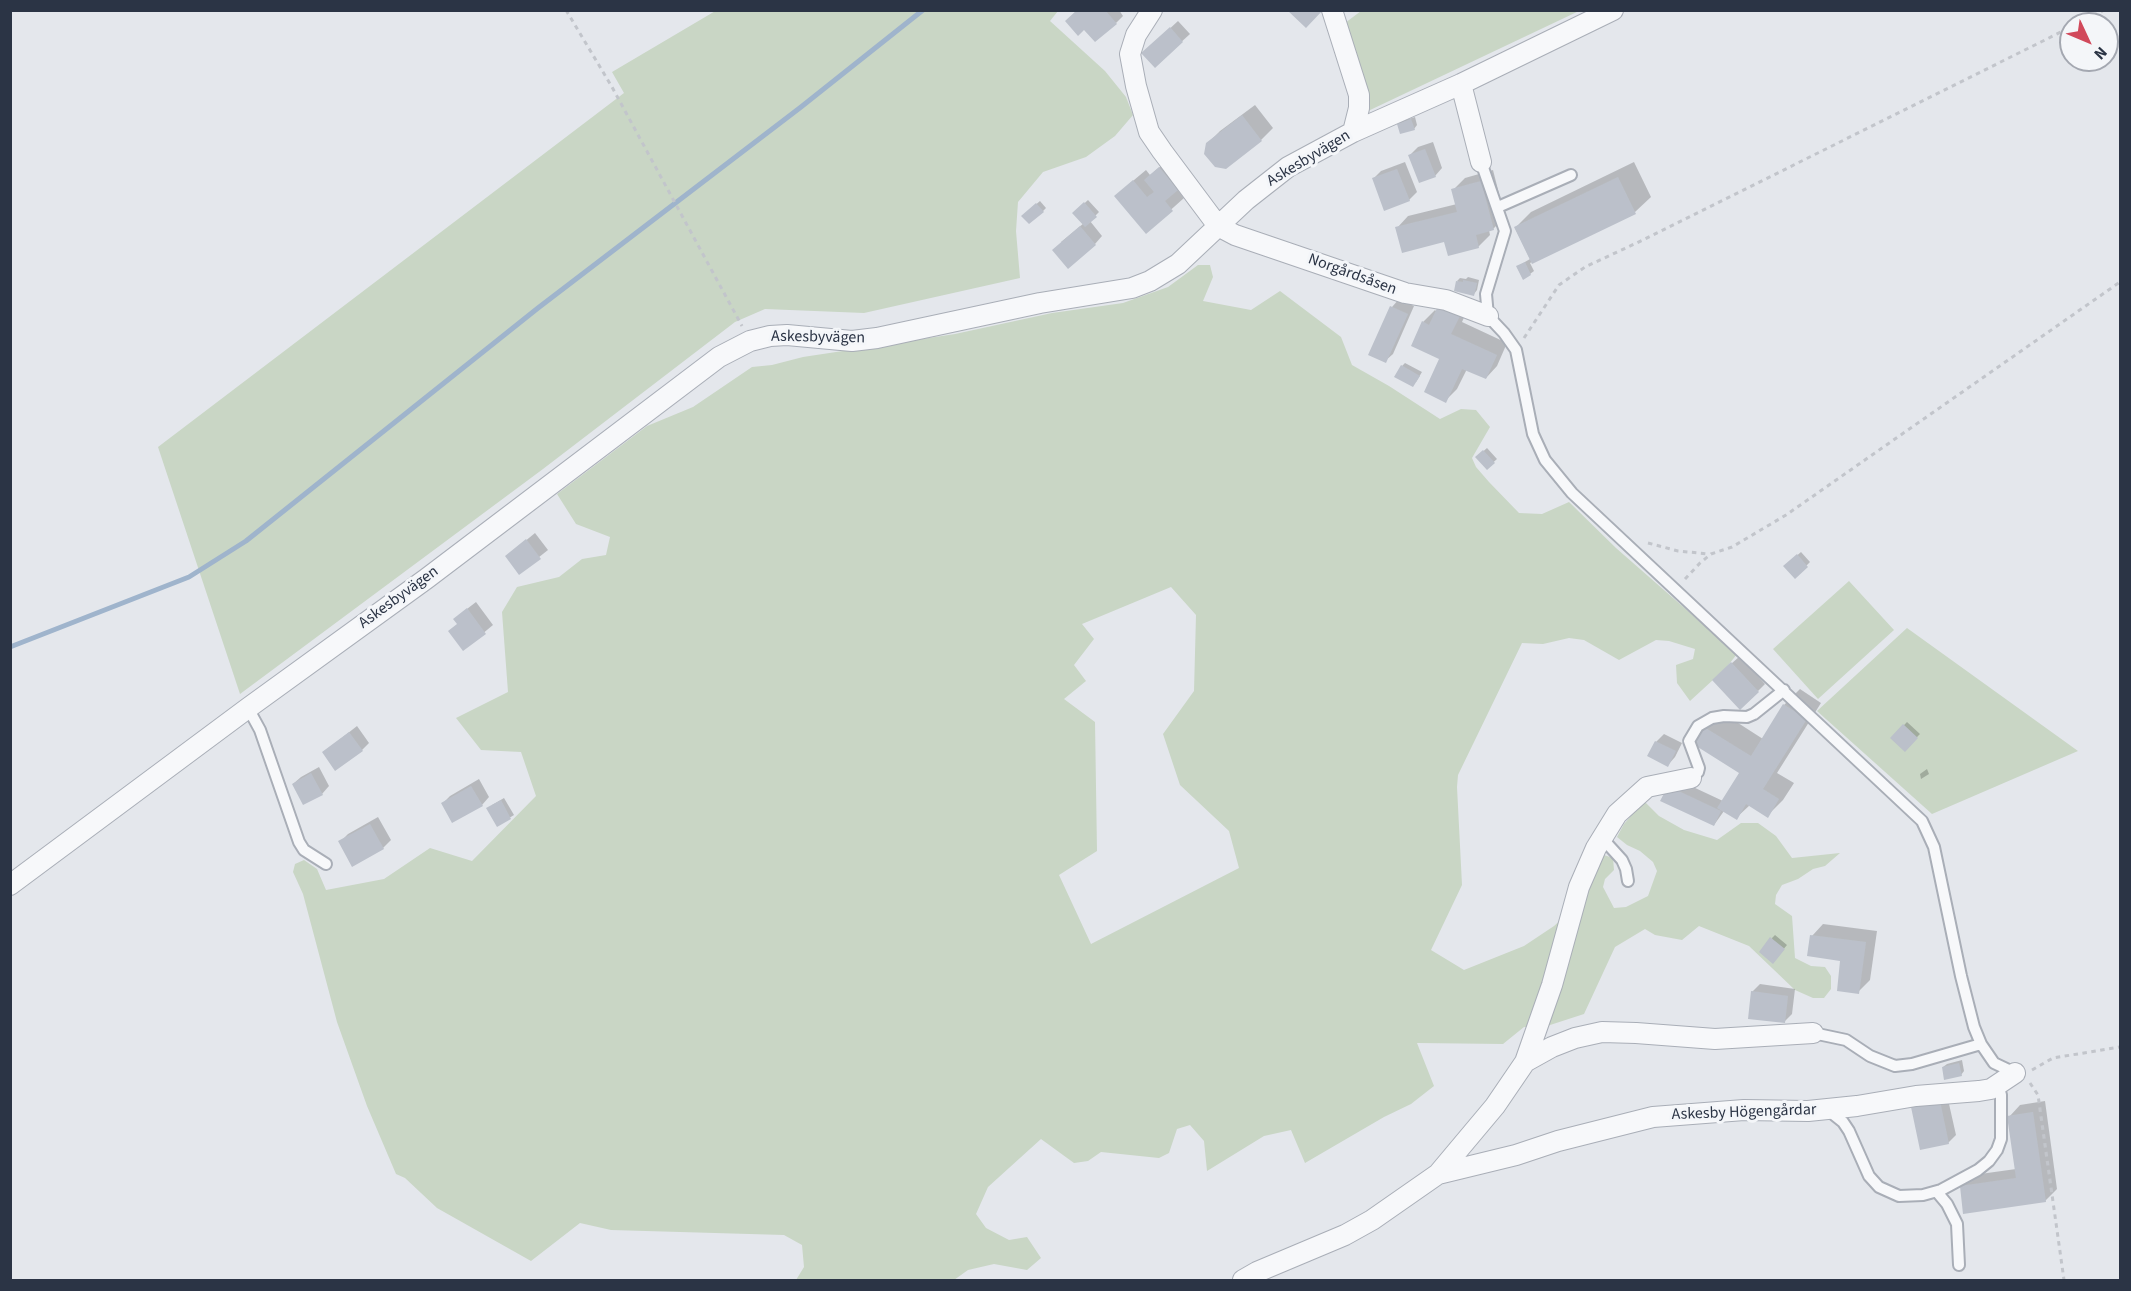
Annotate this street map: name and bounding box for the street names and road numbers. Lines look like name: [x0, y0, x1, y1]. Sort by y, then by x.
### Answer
street label: Askesbyvägen: [1264, 127, 1354, 191]
street label: Norgårdsåsen: [1305, 250, 1399, 300]
street label: Askesbyvägen: [771, 328, 865, 348]
street label: Askesbyvägen: [355, 563, 443, 633]
street label: Askesby Högengårdar: [1671, 1101, 1817, 1125]

